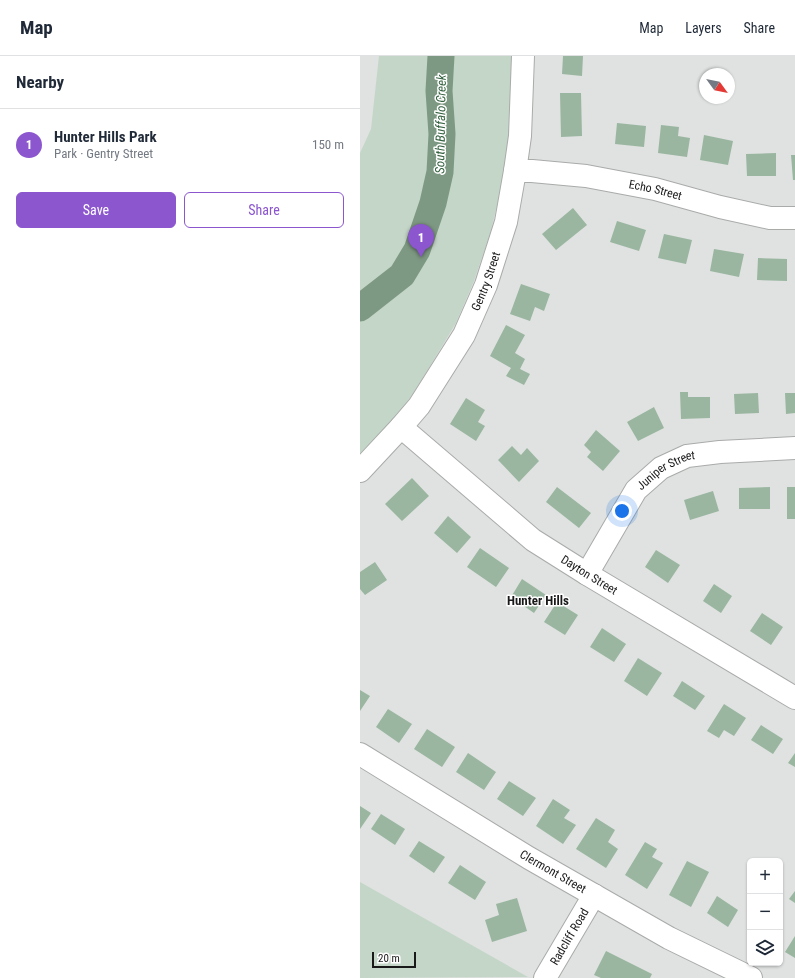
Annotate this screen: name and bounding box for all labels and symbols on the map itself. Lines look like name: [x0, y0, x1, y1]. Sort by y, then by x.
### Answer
north arrow: [699, 68, 735, 104]
water label: South Buffalo Creek: [432, 74, 449, 174]
street label: Echo Street: [628, 177, 684, 203]
pin: 1: [408, 224, 434, 257]
street label: Gentry Street: [469, 250, 503, 313]
street label: Juniper Street: [634, 448, 696, 493]
your location: [612, 501, 632, 521]
street label: Dayton Street: [558, 552, 620, 598]
district label: Hunter Hills: [507, 593, 569, 608]
street label: Clermont Street: [517, 847, 589, 896]
street label: Radcliff Road: [547, 906, 592, 968]
scale bar: [372, 950, 416, 969]

